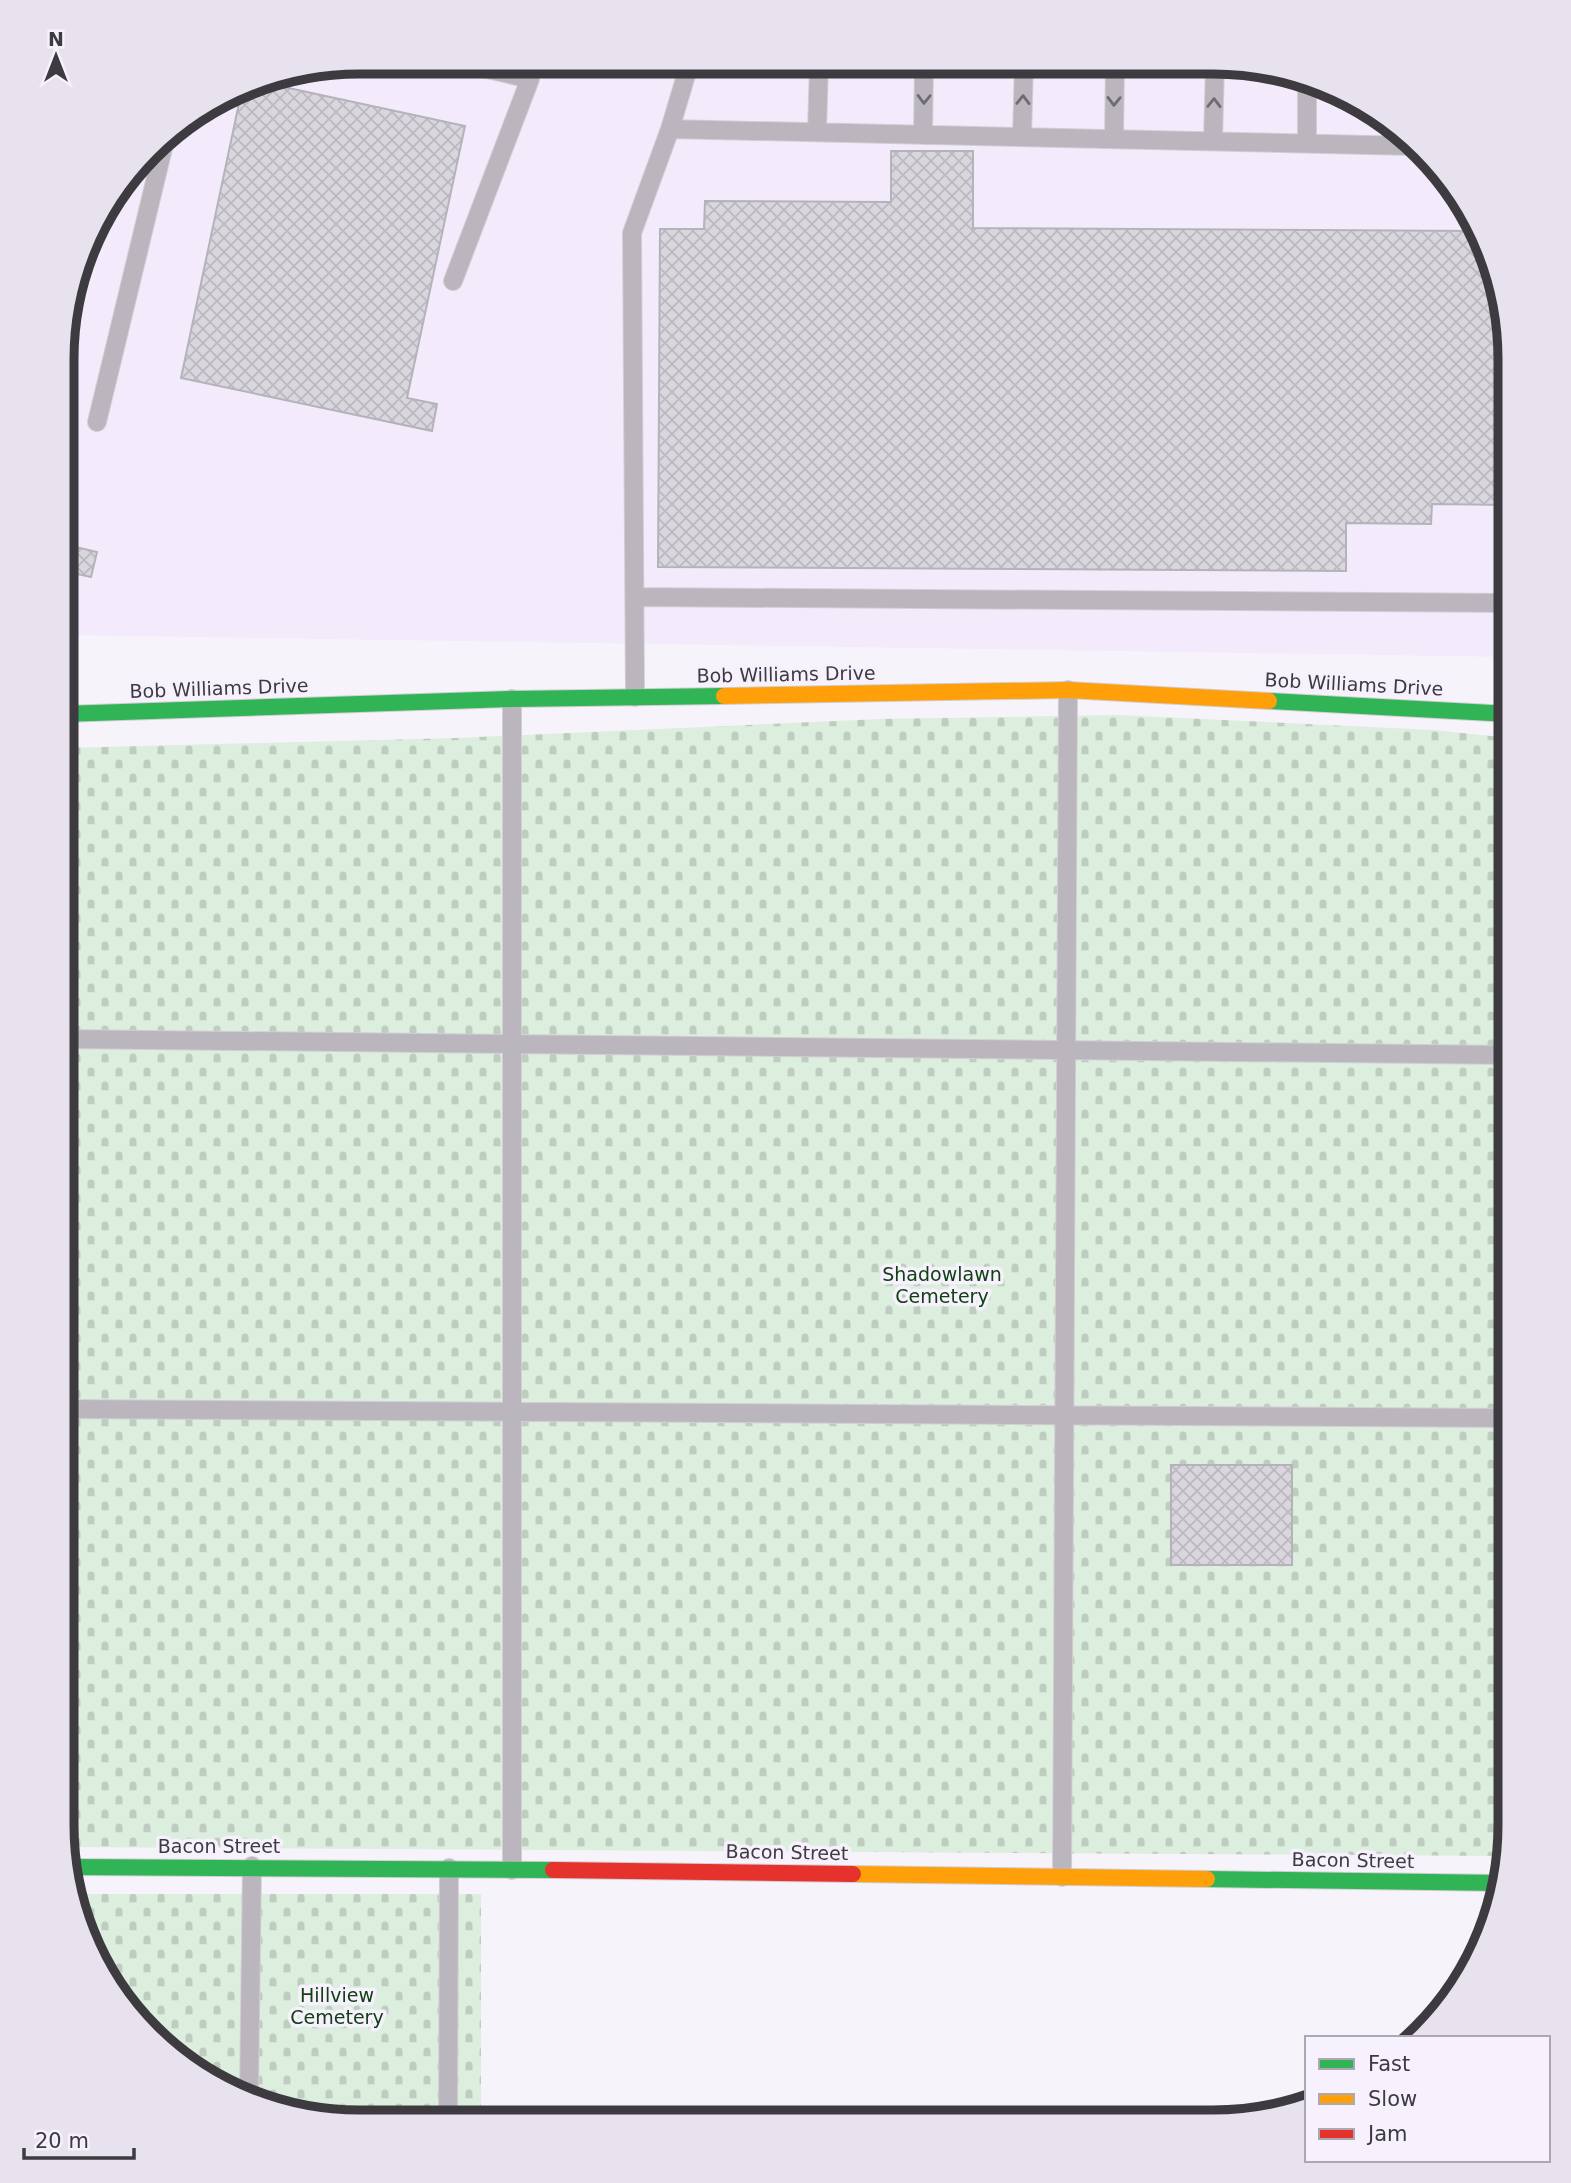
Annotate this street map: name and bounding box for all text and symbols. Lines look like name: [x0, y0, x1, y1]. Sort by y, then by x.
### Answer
north arrow: [21, 21, 91, 91]
text: N: [48, 28, 64, 50]
one-way arrow: [916, 94, 932, 105]
one-way arrow: [1015, 94, 1031, 105]
one-way arrow: [1107, 96, 1122, 107]
one-way arrow: [1206, 97, 1222, 107]
street label: Bob Williams Drive: [696, 661, 876, 687]
street label: Bob Williams Drive: [1264, 668, 1444, 700]
street label: Bob Williams Drive: [129, 674, 309, 702]
park label: Shadowlawn Cemetery: [882, 1263, 1002, 1307]
street label: Bacon Street: [158, 1835, 280, 1857]
street label: Bacon Street: [726, 1840, 848, 1864]
street label: Bacon Street: [1292, 1848, 1414, 1872]
park label: Hillview Cemetery: [290, 1984, 384, 2028]
legend: [1305, 2036, 1550, 2162]
text: Fast: [1368, 2052, 1410, 2076]
text: Slow: [1368, 2087, 1417, 2111]
scale bar: [24, 2116, 135, 2160]
text: Jam: [1366, 2122, 1408, 2146]
text: 20 m: [35, 2129, 89, 2153]

